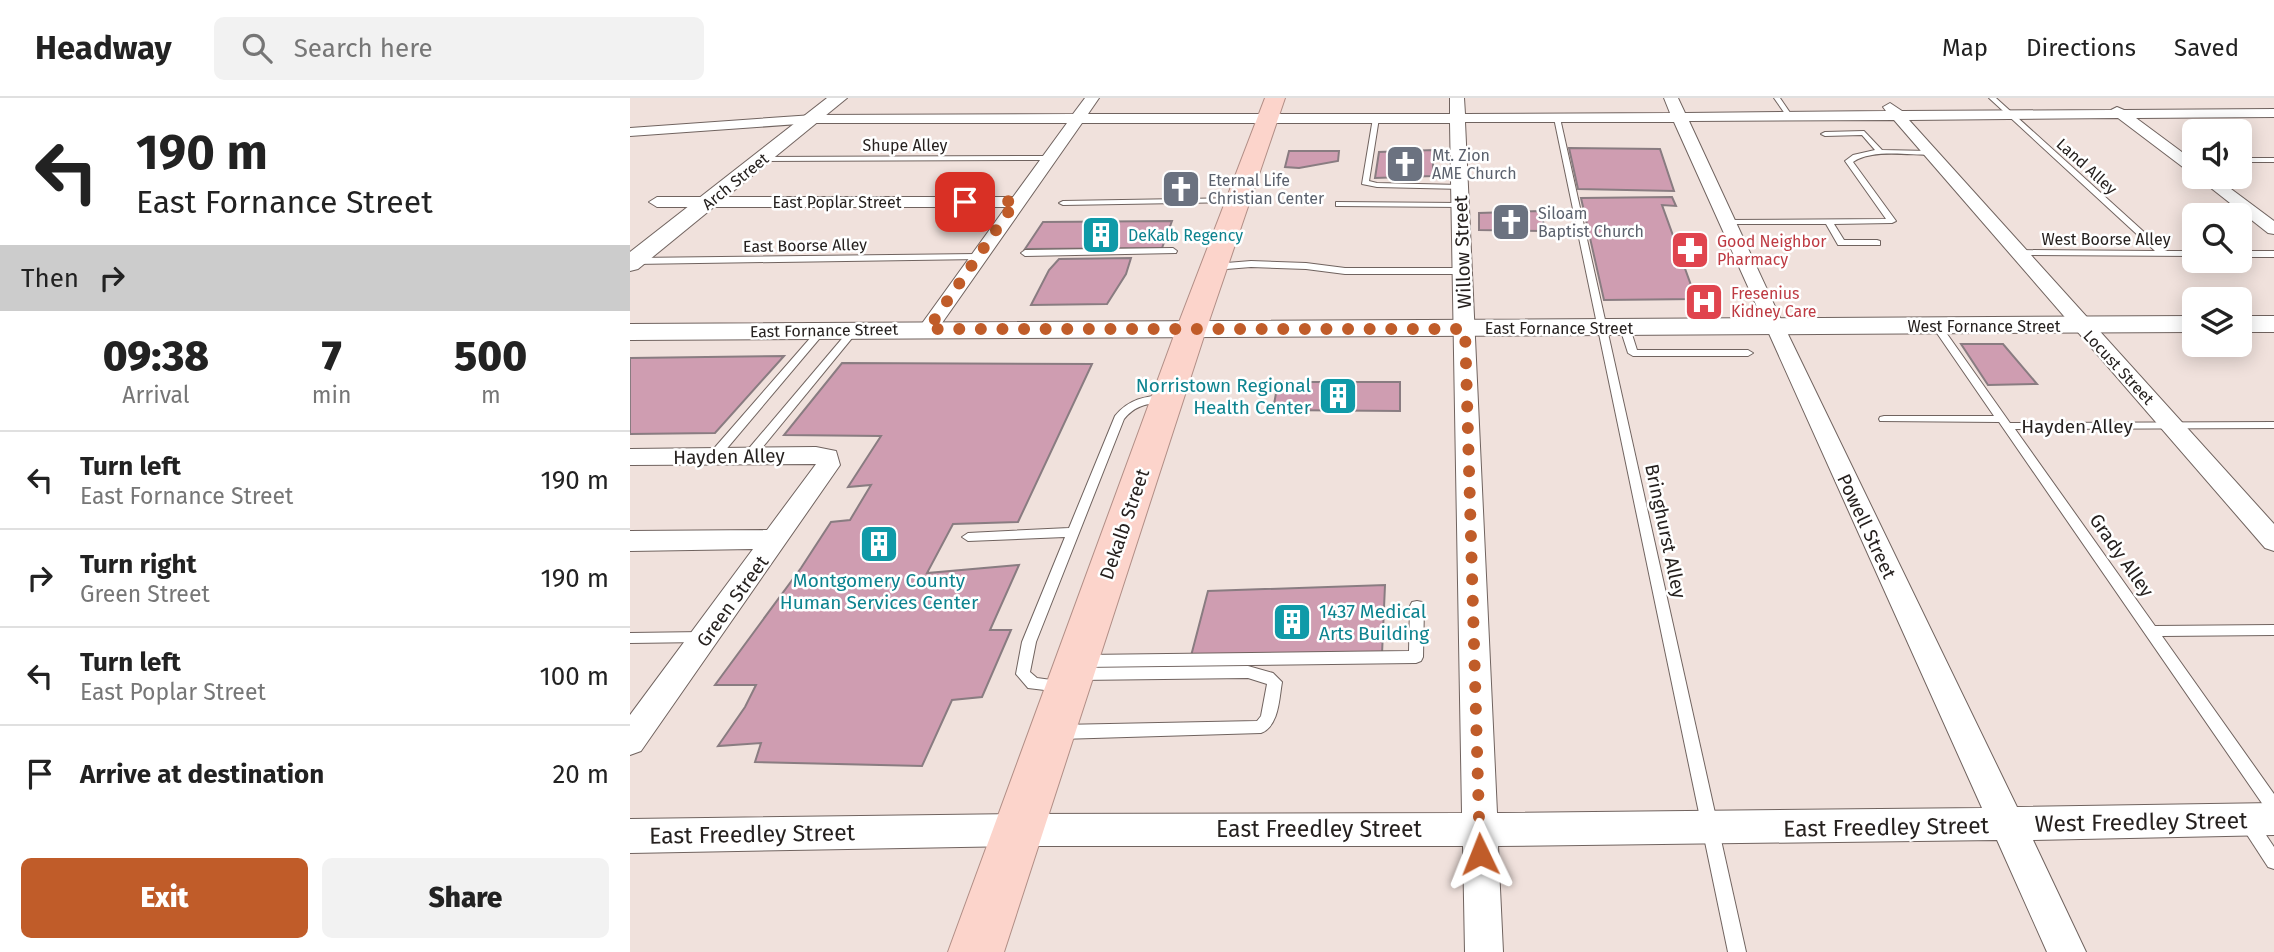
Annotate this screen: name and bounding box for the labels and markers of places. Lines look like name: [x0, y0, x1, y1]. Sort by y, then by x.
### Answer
church icon: Mt. Zion AME Church: [1384, 143, 1426, 185]
place label: Mt. Zion AME Church: [1432, 146, 1517, 183]
church icon: Eternal Life Christian Center: [1160, 168, 1202, 210]
place label: Eternal Life Christian Center: [1208, 171, 1325, 208]
pin: [935, 172, 995, 232]
church icon: Siloam Baptist Church: [1490, 201, 1532, 243]
place label: Siloam Baptist Church: [1538, 204, 1644, 241]
building icon: DeKalb Regency: [1080, 214, 1122, 256]
place label: DeKalb Regency: [1128, 226, 1243, 245]
pharmacy icon: Good Neighbor Pharmacy: [1669, 229, 1711, 271]
place label: Good Neighbor Pharmacy: [1717, 232, 1827, 269]
hospital icon: Fresenius Kidney Care: [1683, 281, 1725, 323]
place label: Fresenius Kidney Care: [1731, 284, 1817, 321]
place label: Norristown Regional Health Center: [1136, 374, 1312, 419]
building icon: Norristown Regional Health Center: [1317, 375, 1359, 417]
building icon: Montgomery County Human Services Center: [858, 523, 900, 565]
place label: Montgomery County Human Services Center: [780, 569, 979, 614]
place label: 1437 Medical Arts Building: [1319, 600, 1429, 645]
building icon: 1437 Medical Arts Building: [1271, 601, 1313, 643]

